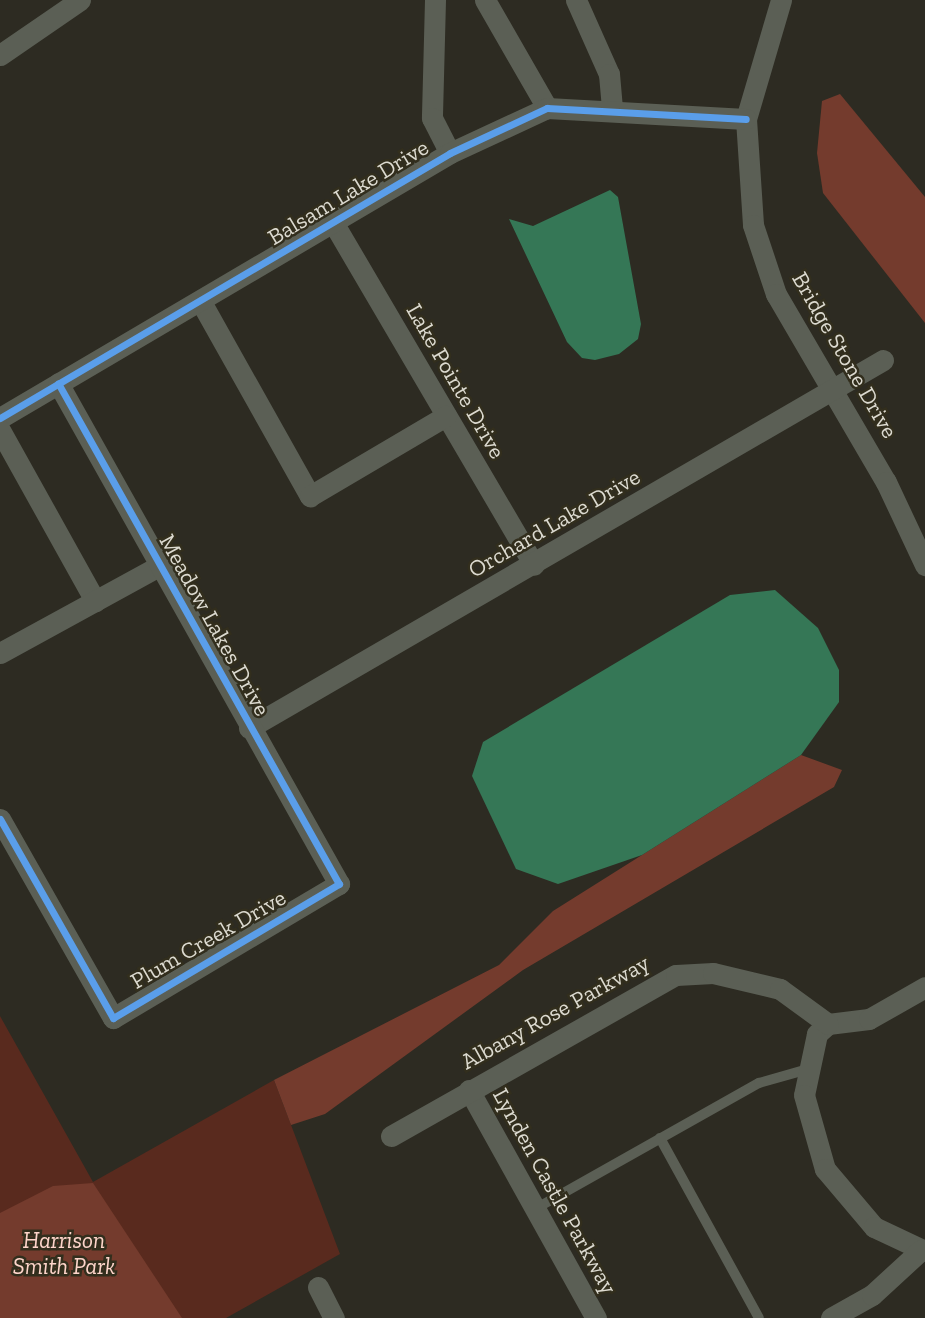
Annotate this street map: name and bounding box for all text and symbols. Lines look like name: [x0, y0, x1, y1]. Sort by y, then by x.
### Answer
street label: Balsam Lake Drive: [263, 133, 433, 251]
street label: Bridge Stone Drive: [786, 267, 904, 443]
street label: Lake Pointe Drive: [401, 299, 511, 463]
street label: Orchard Lake Drive: [463, 463, 645, 583]
street label: Meadow Lakes Drive: [153, 529, 277, 721]
street label: Plum Creek Drive: [125, 883, 291, 995]
street label: Albany Rose Parkway: [456, 949, 654, 1075]
street label: Lynden Castle Parkway: [487, 1083, 623, 1299]
park label: Harrison Smith Park: [13, 1226, 115, 1280]

